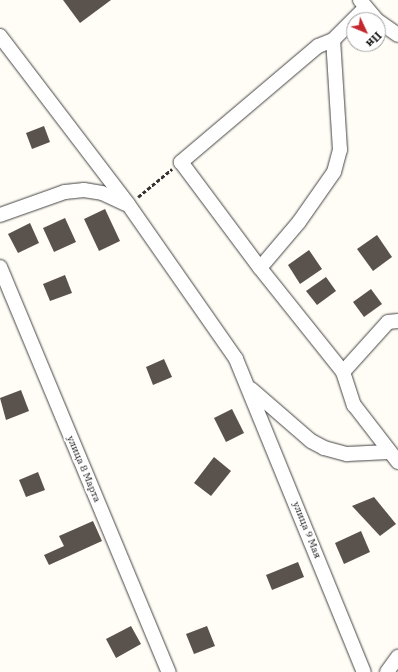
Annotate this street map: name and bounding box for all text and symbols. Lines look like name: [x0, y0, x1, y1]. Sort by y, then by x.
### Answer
north arrow: [346, 12, 386, 52]
text: Пн: [363, 29, 385, 50]
street label: улица 8 Марта: [65, 434, 103, 504]
street label: улица 9 Мая: [290, 500, 324, 560]

